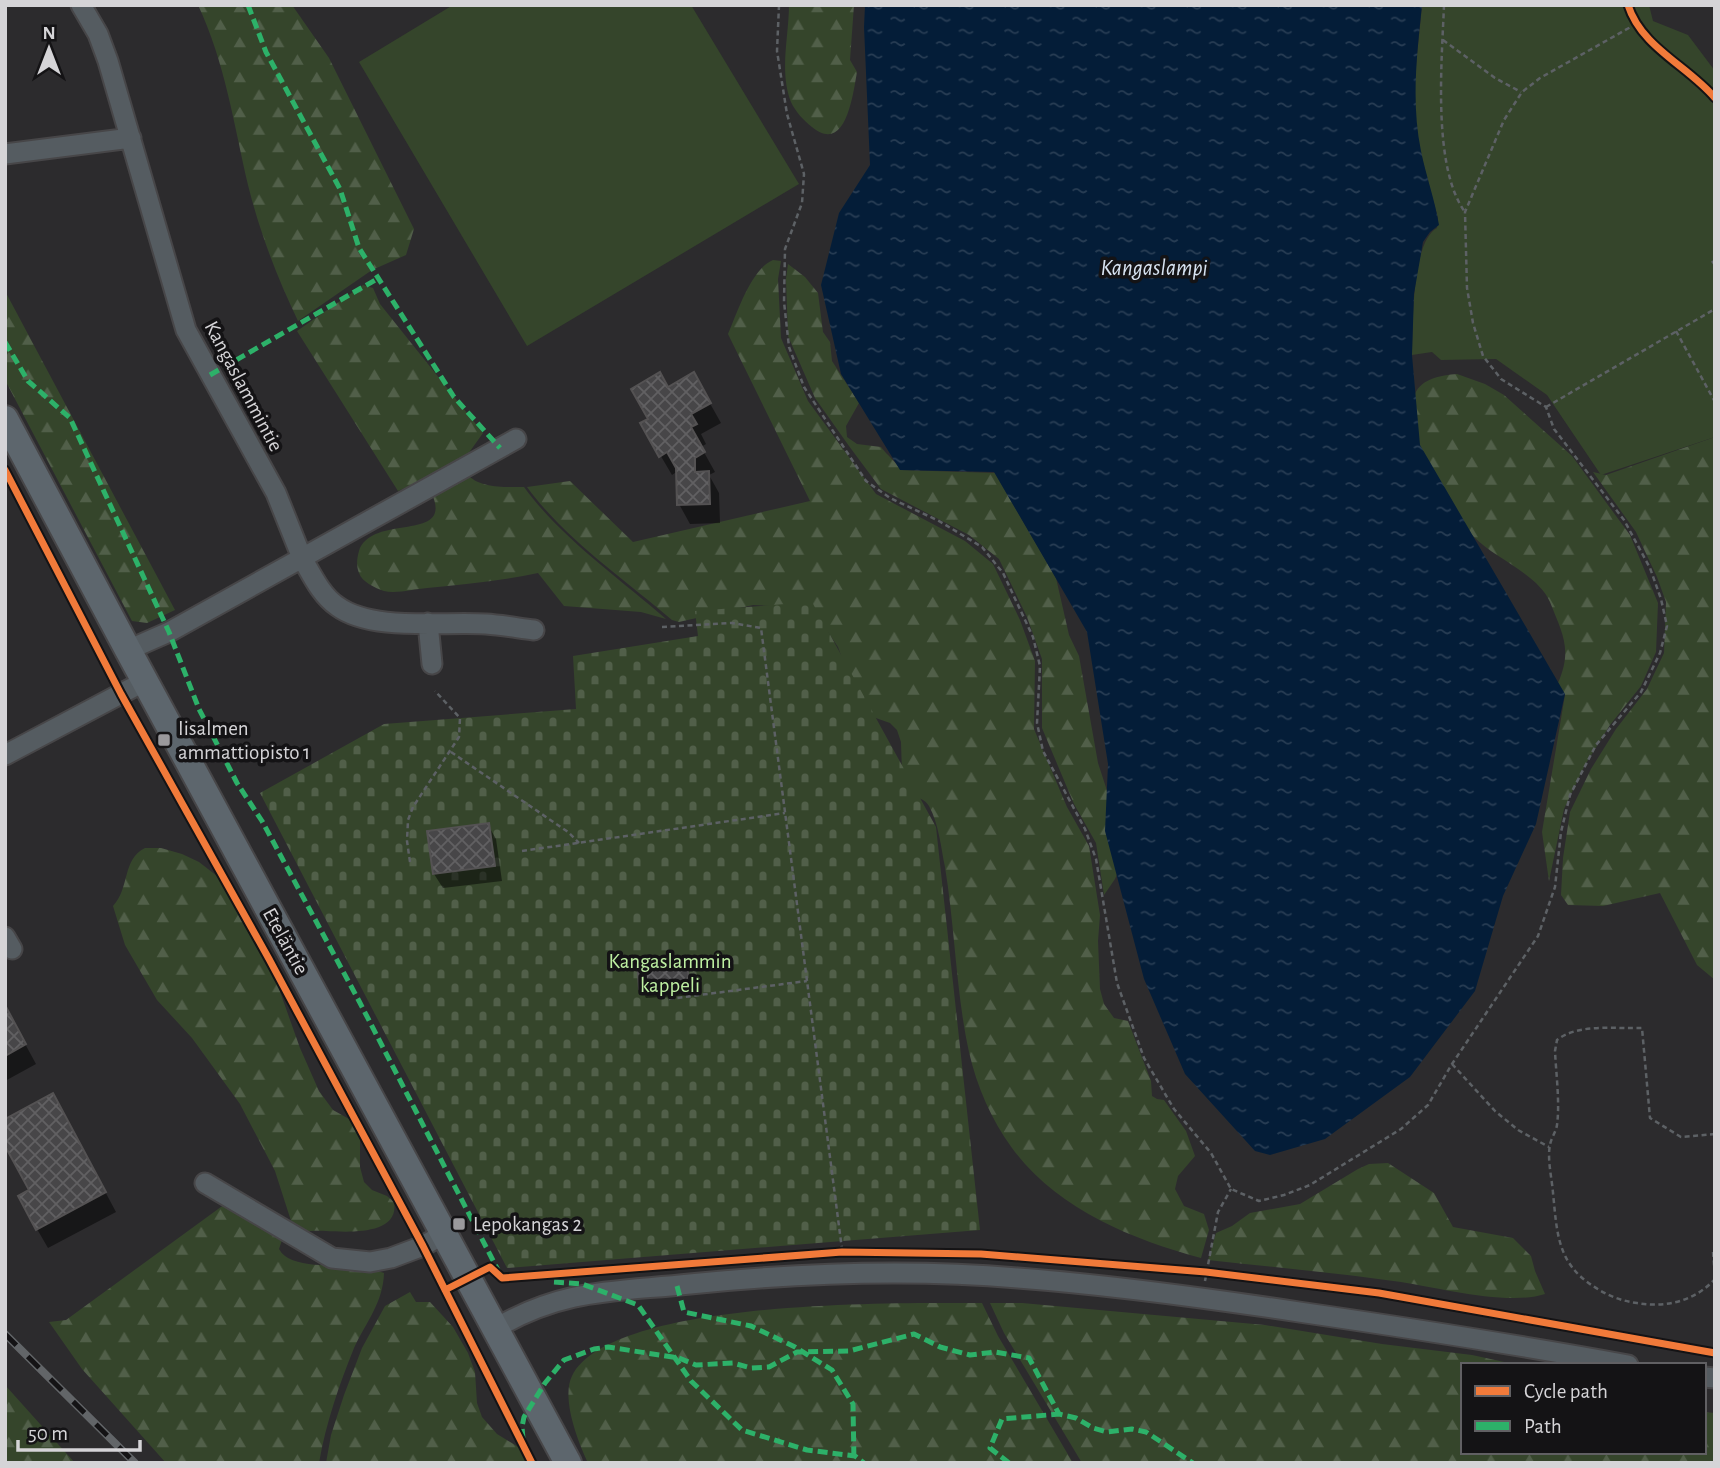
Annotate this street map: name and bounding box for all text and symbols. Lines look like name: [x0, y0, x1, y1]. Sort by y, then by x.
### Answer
north arrow: [14, 14, 84, 84]
text: N: [42, 24, 56, 43]
water label: Kangaslampi: [1100, 257, 1208, 280]
street label: Kangaslammintie: [200, 318, 287, 455]
place label: Iisalmen ammattiopisto 1: [178, 718, 310, 763]
marker: Iisalmen ammattiopisto 1: [156, 732, 172, 748]
street label: Eteläntie: [259, 904, 312, 978]
park label: Kangaslammin kappeli: [608, 951, 732, 996]
place label: Lepokangas 2: [473, 1214, 582, 1235]
marker: Lepokangas 2: [451, 1216, 467, 1232]
legend: [1461, 1363, 1706, 1454]
text: Cycle path: [1524, 1381, 1608, 1402]
scale bar: [18, 1408, 140, 1452]
text: Path: [1524, 1416, 1562, 1437]
text: 50 m: [28, 1423, 68, 1444]

